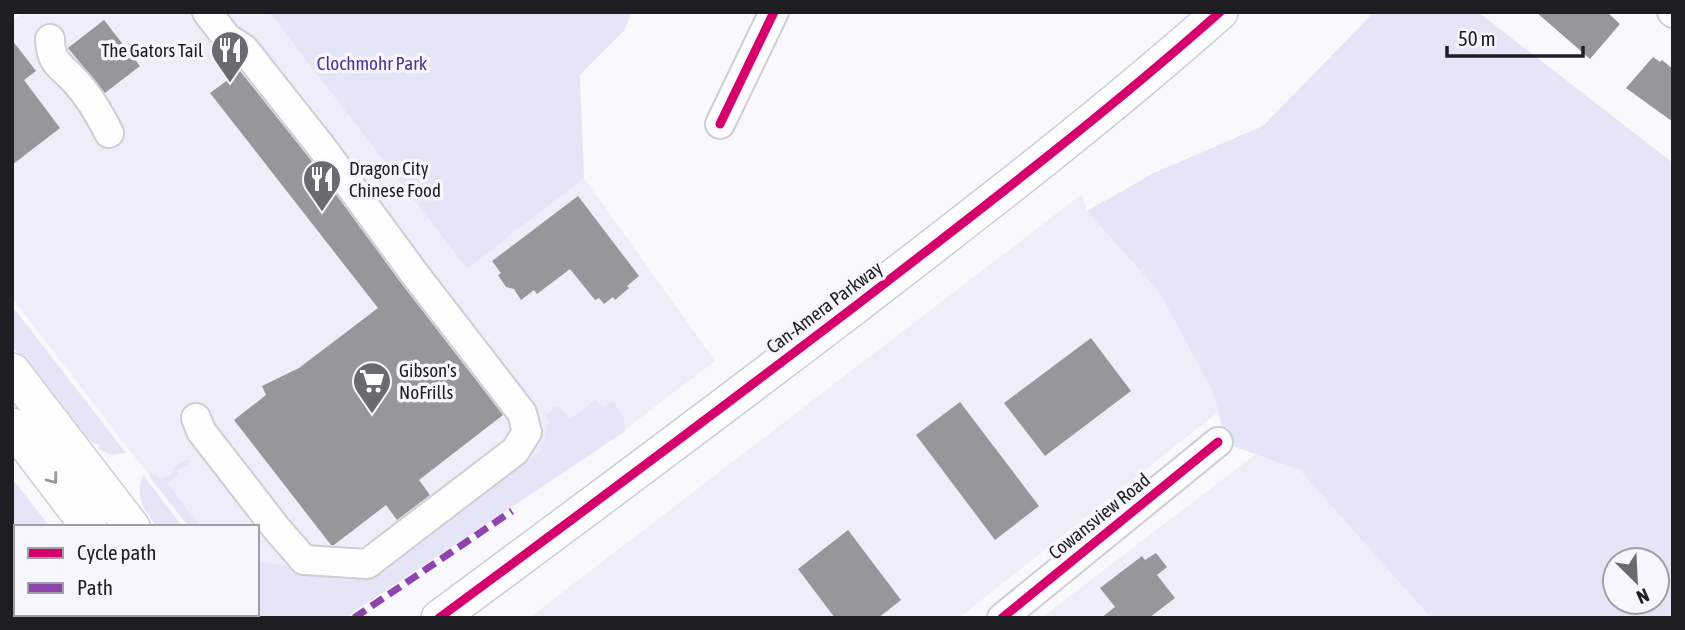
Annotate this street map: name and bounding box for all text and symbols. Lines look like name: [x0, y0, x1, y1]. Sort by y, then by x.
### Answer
scale bar: [1447, 14, 1584, 58]
text: 50 m: [1458, 26, 1496, 50]
restaurant icon: The Gators Tail: [209, 29, 251, 84]
place label: The Gators Tail: [101, 39, 203, 61]
park label: Clochmohr Park: [317, 52, 428, 74]
place label: Dragon City Chinese Food: [349, 157, 441, 201]
restaurant icon: Dragon City Chinese Food: [301, 158, 343, 213]
street label: Can-Amera Parkway: [762, 256, 886, 358]
place label: Gibson's NoFrills: [399, 359, 457, 403]
supermarket icon: Gibson's NoFrills: [351, 360, 393, 415]
street label: Cowansview Road: [1044, 468, 1154, 564]
one-way arrow: [45, 471, 57, 484]
legend: [14, 525, 259, 616]
text: Cycle path: [77, 540, 156, 564]
north arrow: [1601, 546, 1671, 616]
text: Path: [77, 575, 113, 599]
text: N: [1633, 584, 1653, 609]

